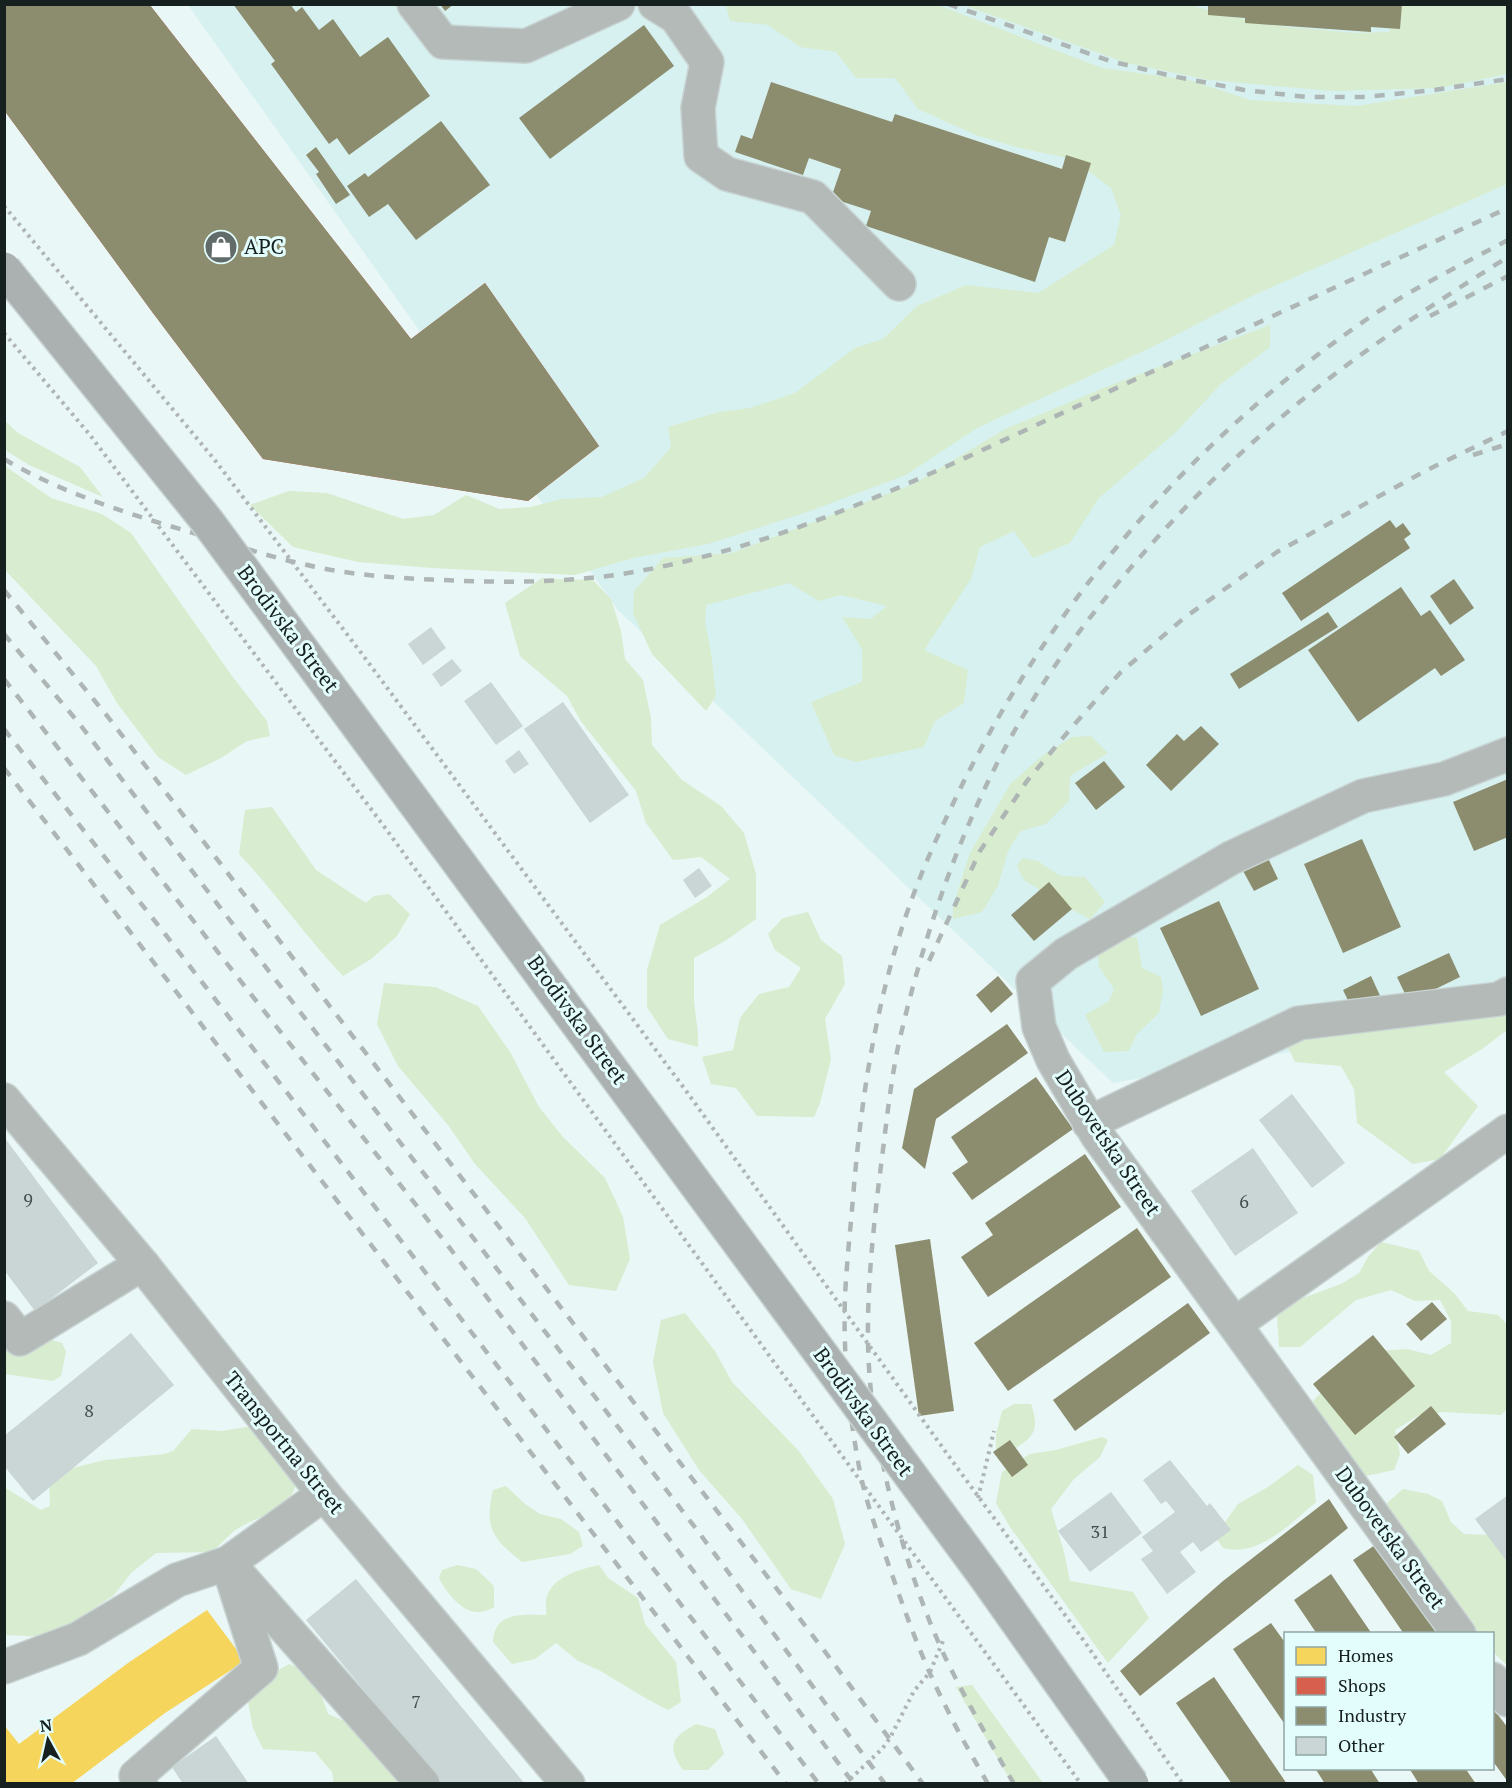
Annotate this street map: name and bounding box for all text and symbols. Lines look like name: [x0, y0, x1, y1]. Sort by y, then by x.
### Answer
shop icon: АРС: [203, 229, 239, 265]
place label: АРС: [244, 232, 284, 260]
street label: Brodivska Street: [232, 559, 346, 698]
street label: Brodivska Street: [522, 949, 634, 1090]
street label: Dubovetska Street: [1050, 1064, 1168, 1221]
house number: 9: [23, 1187, 33, 1211]
house number: 6: [1239, 1189, 1249, 1213]
street label: Brodivska Street: [808, 1341, 920, 1482]
street label: Transportna Street: [218, 1365, 351, 1520]
house number: 8: [84, 1398, 94, 1422]
street label: Dubovetska Street: [1330, 1460, 1452, 1615]
house number: 31: [1090, 1519, 1110, 1543]
legend: [1284, 1632, 1494, 1770]
text: Homes: [1338, 1643, 1393, 1667]
text: Shops: [1338, 1673, 1386, 1697]
house number: 7: [411, 1689, 421, 1713]
text: Industry: [1338, 1703, 1407, 1727]
north arrow: [18, 1710, 78, 1770]
text: N: [38, 1713, 53, 1737]
text: Other: [1338, 1733, 1385, 1757]

